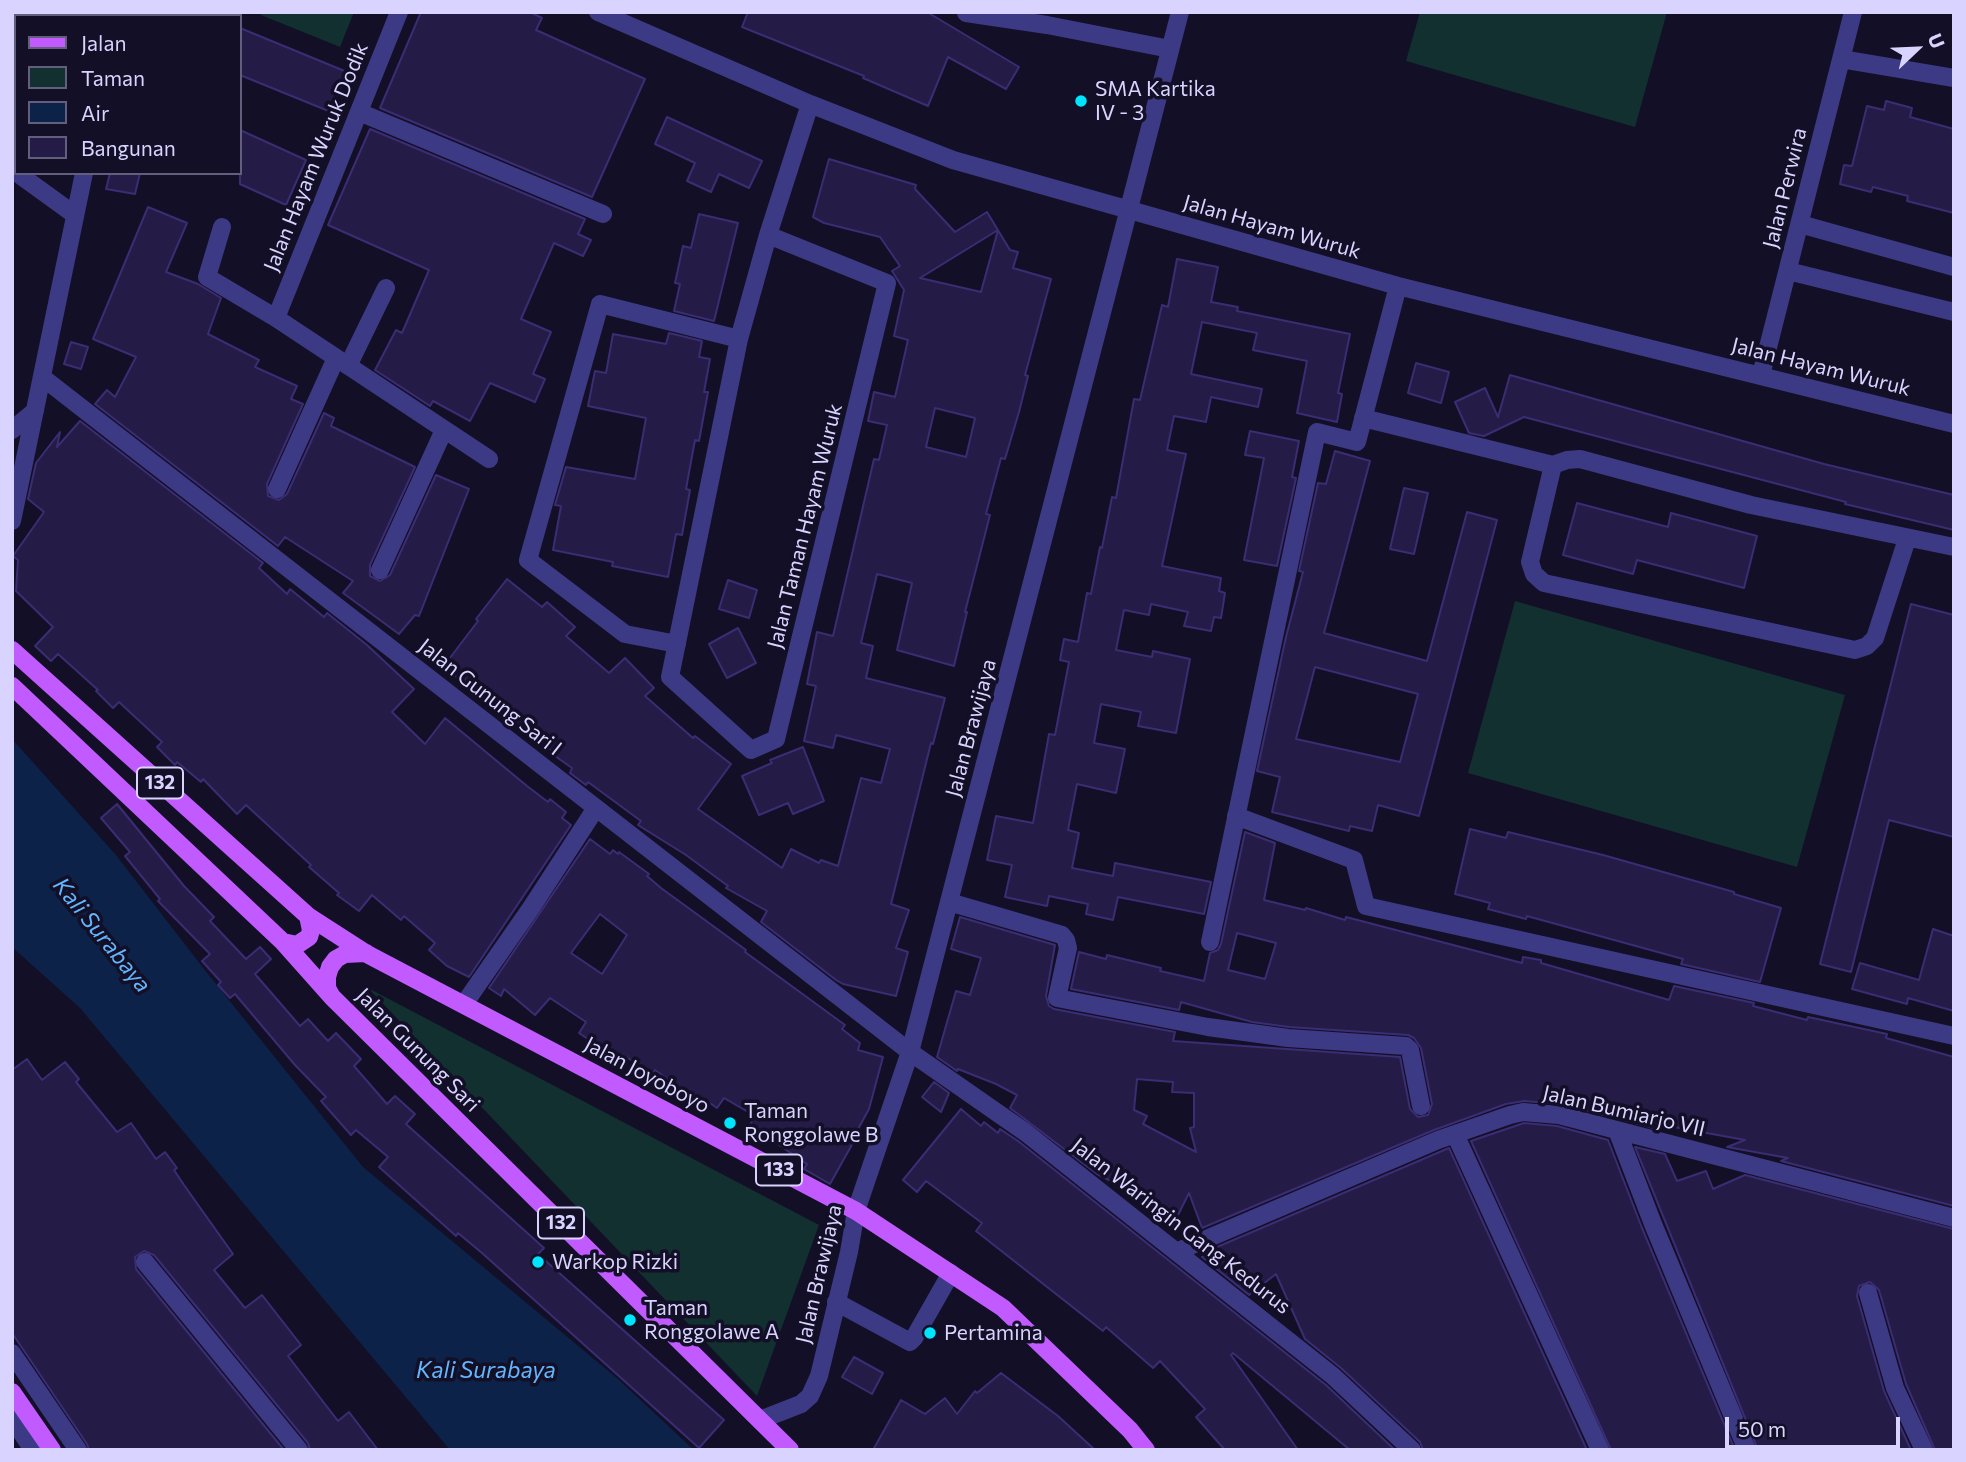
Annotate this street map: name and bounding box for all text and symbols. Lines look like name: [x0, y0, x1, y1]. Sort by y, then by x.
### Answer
legend: [14, 14, 242, 175]
north arrow: [1882, 14, 1952, 84]
text: Jalan: [81, 30, 126, 55]
text: U: [1924, 30, 1950, 51]
street label: Jalan Hayam Wuruk Dodik: [259, 39, 373, 275]
text: Taman: [81, 65, 145, 90]
place label: SMA Kartika IV - 3: [1095, 76, 1216, 126]
marker: SMA Kartika IV - 3: [1073, 93, 1089, 109]
text: Air: [81, 100, 109, 125]
street label: Jalan Perwira: [1758, 125, 1812, 251]
text: Bangunan: [81, 135, 176, 160]
street label: Jalan Hayam Wuruk: [1180, 190, 1364, 264]
street label: Jalan Hayam Wuruk: [1729, 333, 1913, 401]
street label: Jalan Taman Hayam Wuruk: [762, 401, 848, 651]
street label: Jalan Gunung Sari I: [413, 633, 567, 761]
street label: Jalan Brawijaya: [940, 656, 1002, 800]
road number: 132: [137, 768, 183, 798]
water label: Kali Surabaya: [47, 872, 157, 998]
street label: Jalan Gunung Sari: [351, 983, 485, 1117]
street label: Jalan Joyoboyo: [580, 1031, 714, 1119]
street label: Jalan Bumiarjo VII: [1540, 1080, 1708, 1142]
place label: Taman Ronggolawe B: [744, 1098, 878, 1148]
marker: Taman Ronggolawe B: [722, 1115, 738, 1131]
street label: Jalan Waringin Gang Kedurus: [1066, 1133, 1296, 1319]
road number: 133: [756, 1154, 802, 1186]
street label: Jalan Brawijaya: [791, 1202, 847, 1346]
road number: 132: [538, 1208, 584, 1238]
place label: Warkop Rizki: [552, 1249, 678, 1275]
marker: Warkop Rizki: [530, 1254, 546, 1270]
place label: Taman Ronggolawe A: [644, 1295, 779, 1345]
marker: Taman Ronggolawe A: [622, 1312, 638, 1328]
place label: Pertamina: [944, 1320, 1043, 1346]
marker: Pertamina: [922, 1325, 938, 1341]
water label: Kali Surabaya: [416, 1356, 556, 1384]
scale bar: [1728, 1402, 1903, 1446]
text: 50 m: [1738, 1416, 1786, 1441]

